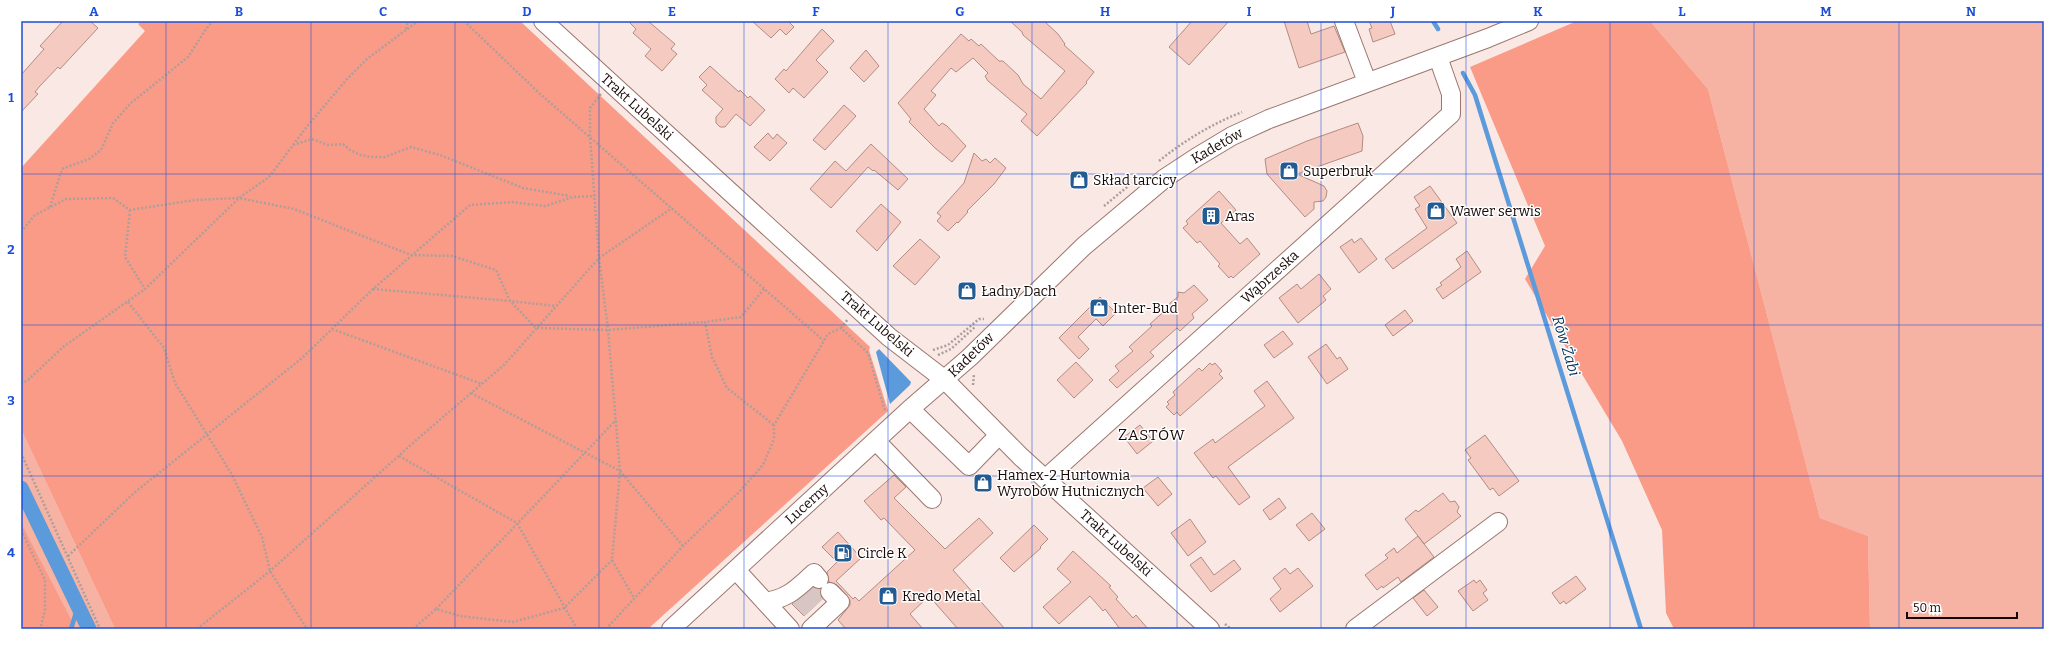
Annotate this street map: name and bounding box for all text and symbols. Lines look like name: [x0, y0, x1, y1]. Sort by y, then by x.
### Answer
text: A: [89, 4, 99, 19]
text: B: [235, 4, 243, 19]
text: C: [379, 4, 387, 19]
text: D: [522, 4, 532, 19]
text: E: [668, 4, 676, 19]
text: F: [812, 4, 820, 19]
text: G: [955, 4, 965, 19]
text: H: [1100, 4, 1110, 19]
text: I: [1247, 4, 1252, 19]
text: J: [1390, 4, 1396, 19]
text: K: [1533, 4, 1543, 19]
text: L: [1678, 4, 1686, 19]
text: M: [1820, 4, 1832, 19]
text: N: [1966, 4, 1976, 19]
street label: Trakt Lubelski: [597, 70, 677, 144]
text: 1: [8, 90, 14, 105]
street label: Kadetów: [1188, 124, 1247, 168]
shop icon: Superbruk: [1278, 160, 1300, 182]
place label: Superbruk: [1303, 163, 1373, 180]
shop icon: Skład tarcicy: [1068, 169, 1090, 191]
place label: Skład tarcicy: [1093, 172, 1177, 189]
shop icon: Wawer serwis: [1425, 200, 1447, 222]
place label: Wawer serwis: [1450, 203, 1541, 220]
building icon: Aras: [1200, 205, 1222, 227]
place label: Aras: [1225, 208, 1255, 225]
text: 2: [7, 242, 15, 257]
street label: Wąbrzeska: [1238, 247, 1302, 307]
shop icon: Ładny Dach: [956, 280, 978, 302]
place label: Ładny Dach: [981, 283, 1057, 300]
street label: Trakt Lubelski: [837, 288, 917, 360]
shop icon: Inter-Bud: [1088, 297, 1110, 319]
place label: Inter-Bud: [1113, 300, 1178, 317]
water label: Rów Żabi: [1548, 314, 1584, 378]
street label: Kadetów: [945, 329, 998, 381]
text: 3: [7, 393, 15, 408]
district label: ZASTÓW: [1118, 426, 1186, 444]
place label: Hamex-2 Hurtownia Wyrobów Hutnicznych: [997, 467, 1145, 500]
shop icon: Hamex-2 Hurtownia Wyrobów Hutnicznych: [972, 472, 994, 494]
street label: Lucerny: [782, 480, 833, 528]
street label: Trakt Lubelski: [1076, 506, 1156, 580]
fuel station icon: Circle K: [832, 542, 854, 564]
text: 4: [7, 545, 15, 560]
place label: Circle K: [857, 545, 907, 562]
shop icon: Kredo Metal: [877, 585, 899, 607]
place label: Kredo Metal: [902, 588, 981, 605]
scale bar: [1907, 594, 2017, 620]
text: 50 m: [1913, 601, 1942, 615]

